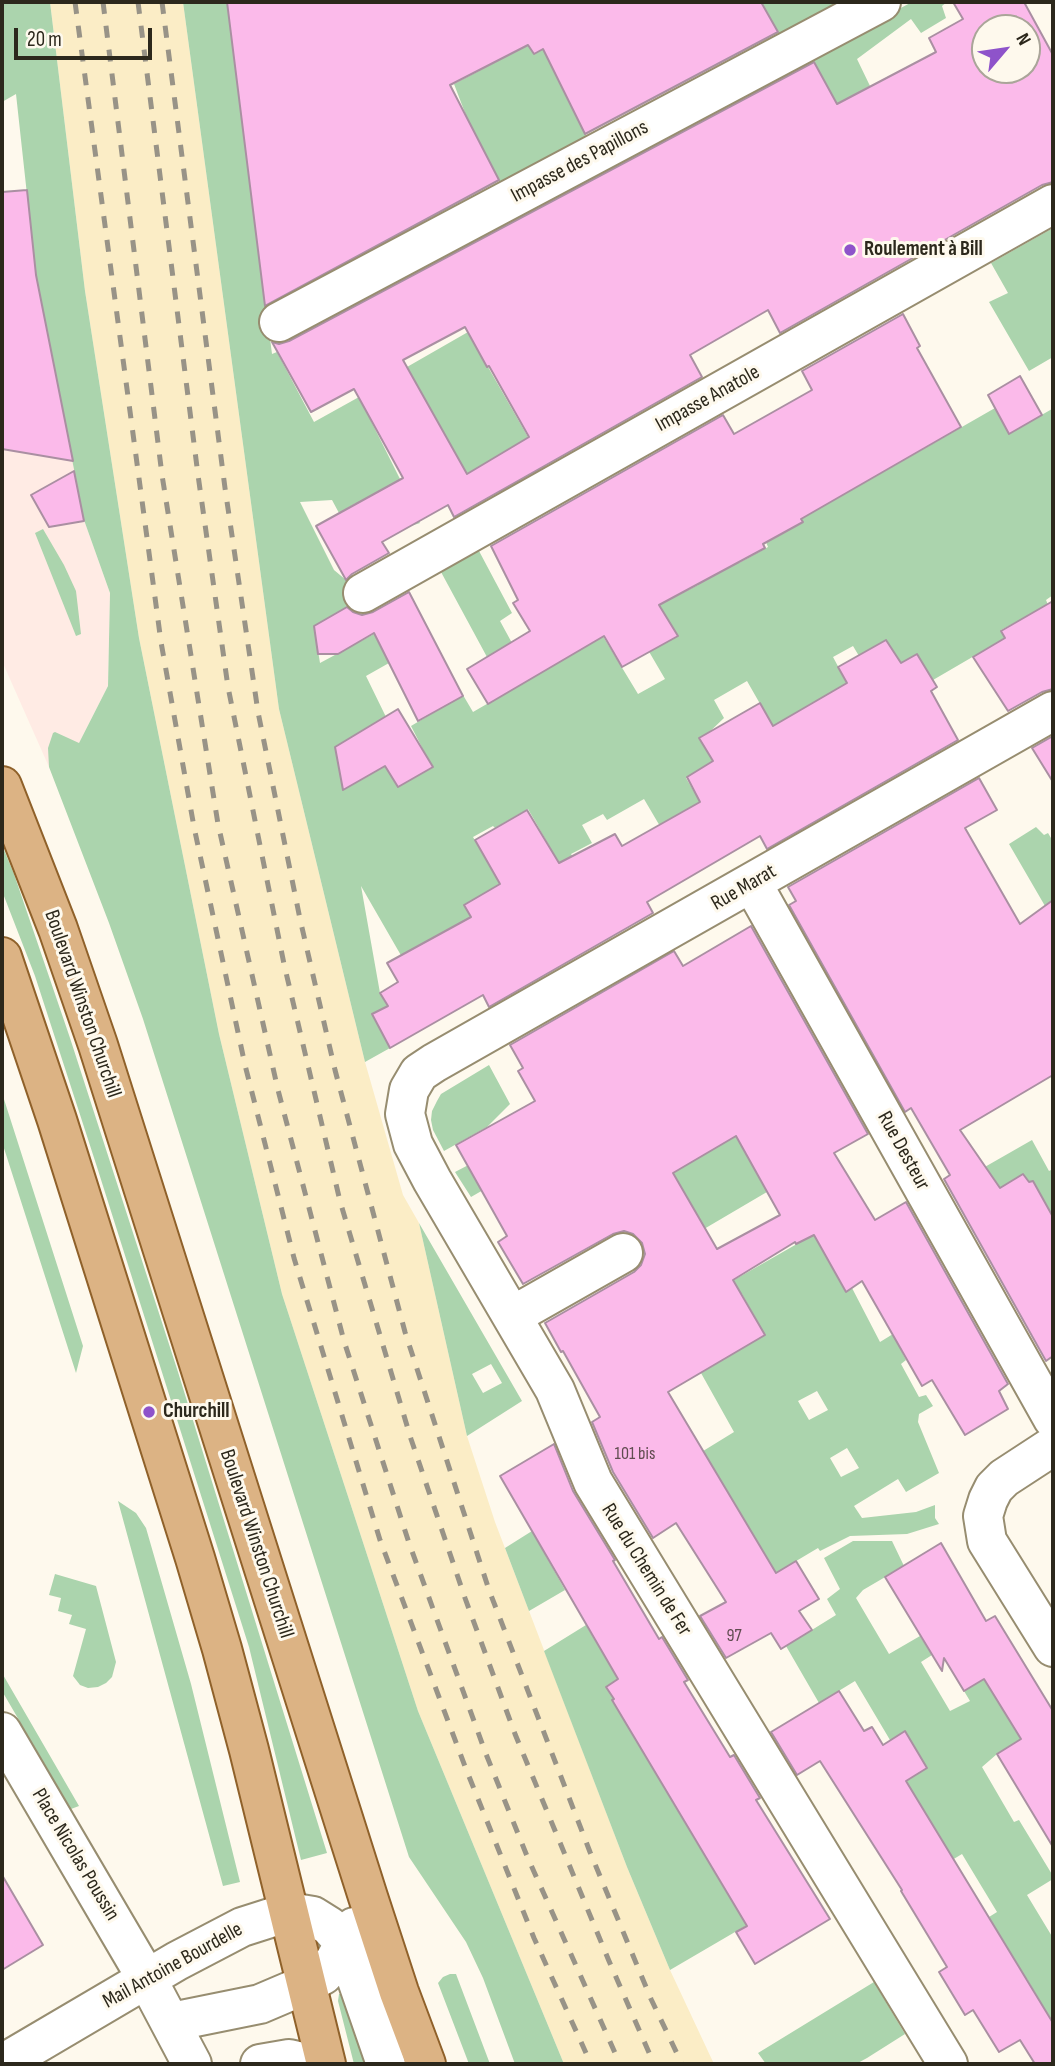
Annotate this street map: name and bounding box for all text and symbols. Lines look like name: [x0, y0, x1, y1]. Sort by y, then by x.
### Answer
scale bar: [18, 14, 156, 58]
north arrow: [971, 14, 1041, 84]
text: 20 m: [27, 27, 62, 52]
text: N: [1011, 30, 1036, 50]
street label: Impasse des Papillons: [507, 115, 653, 209]
place label: Roulement à Bill: [864, 237, 983, 263]
marker: Roulement à Bill: [842, 242, 858, 258]
street label: Impasse Anatole: [652, 360, 764, 438]
street label: Rue Marat: [707, 859, 781, 917]
street label: Boulevard Winston Churchill: [38, 907, 126, 1101]
street label: Rue Desteur: [871, 1107, 935, 1195]
place label: Churchill: [163, 1399, 230, 1425]
marker: Churchill: [141, 1404, 157, 1420]
house number: 101 bis: [615, 1443, 655, 1465]
street label: Boulevard Winston Churchill: [214, 1446, 298, 1642]
street label: Rue du Chemin de Fer: [595, 1499, 697, 1641]
house number: 97: [726, 1625, 742, 1647]
street label: Place Nicolas Poussin: [26, 1784, 124, 1926]
street label: Mail Antoine Bourdelle: [99, 1917, 247, 2015]

